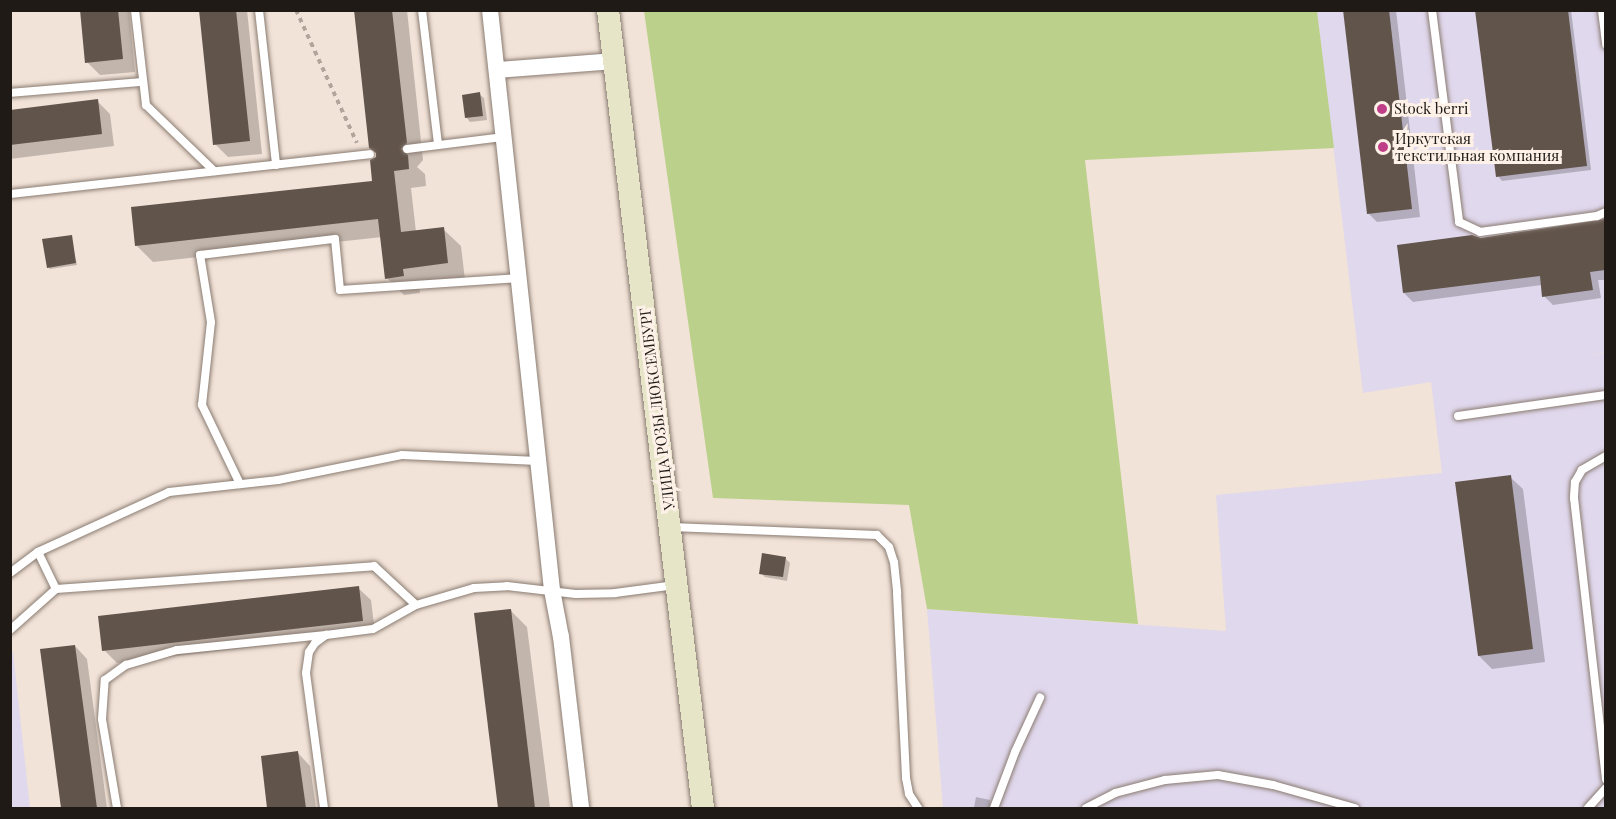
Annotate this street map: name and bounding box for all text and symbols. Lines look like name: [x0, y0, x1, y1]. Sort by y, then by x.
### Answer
place label: Stock berri: [1394, 100, 1469, 118]
marker: Stock berri: [1375, 102, 1389, 116]
place label: Иркутская текстильная компания: [1395, 129, 1559, 164]
marker: Иркутская текстильная компания: [1376, 140, 1390, 154]
street label: УЛИЦА РОЗЫ ЛЮКСЕМБУРГ: [636, 307, 678, 511]

